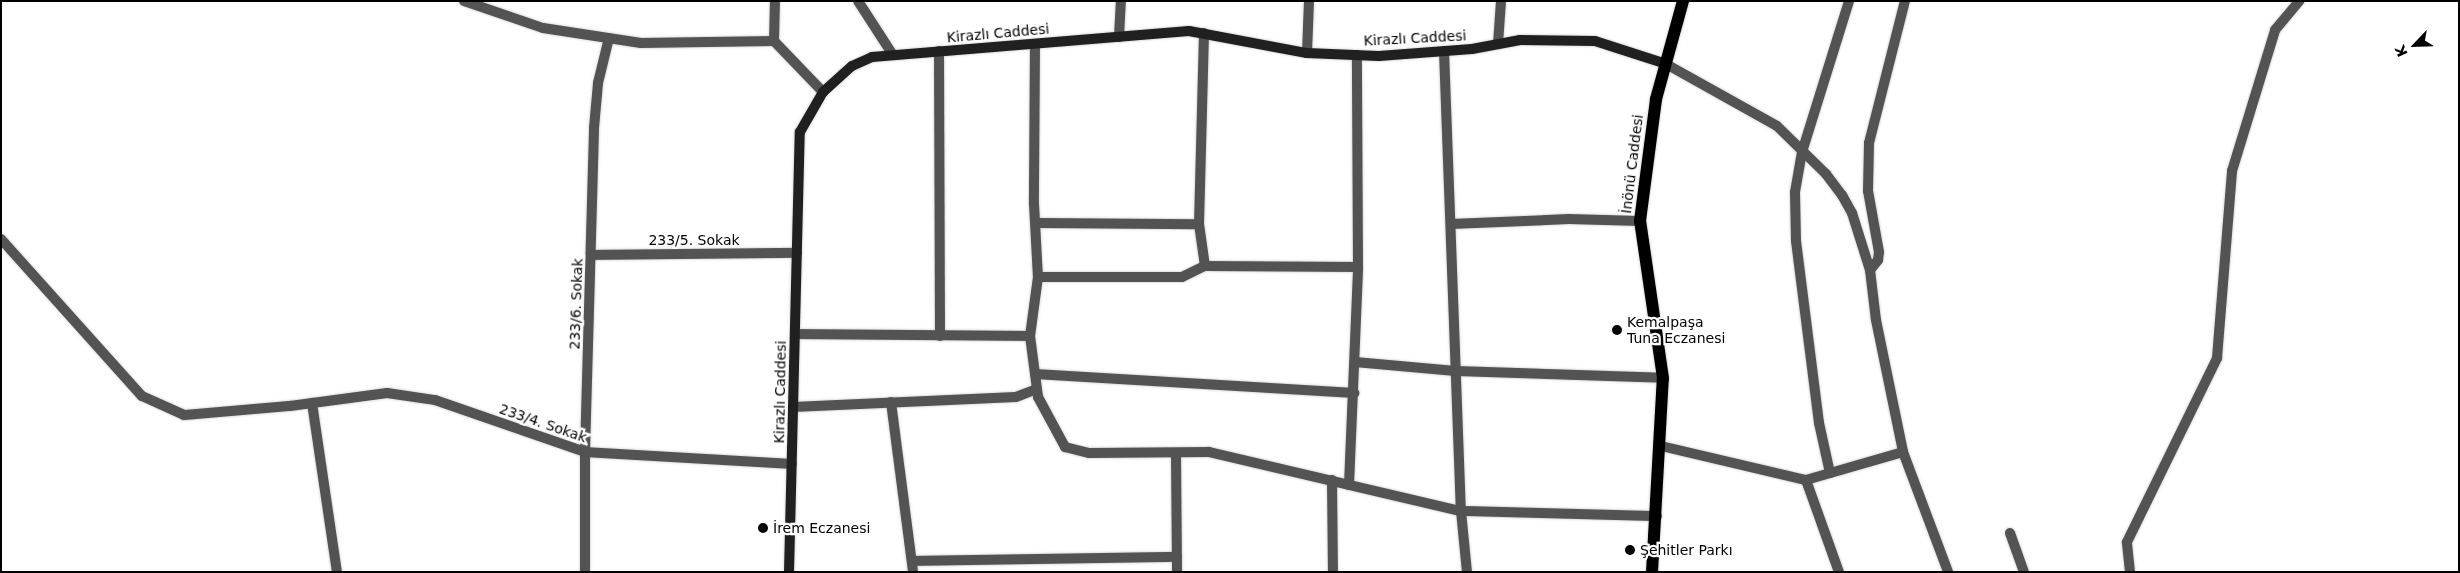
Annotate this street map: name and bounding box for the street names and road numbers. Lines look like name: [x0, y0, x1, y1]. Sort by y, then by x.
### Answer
street label: Kirazlı Caddesi: [946, 20, 1050, 46]
street label: Kirazlı Caddesi: [1363, 27, 1467, 49]
street label: İnönü Caddesi: [1618, 114, 1646, 214]
street label: 233/5. Sokak: [648, 232, 740, 248]
street label: 233/6. Sokak: [566, 258, 586, 350]
street label: Kirazlı Caddesi: [771, 340, 789, 444]
street label: 233/4. Sokak: [497, 400, 589, 446]

